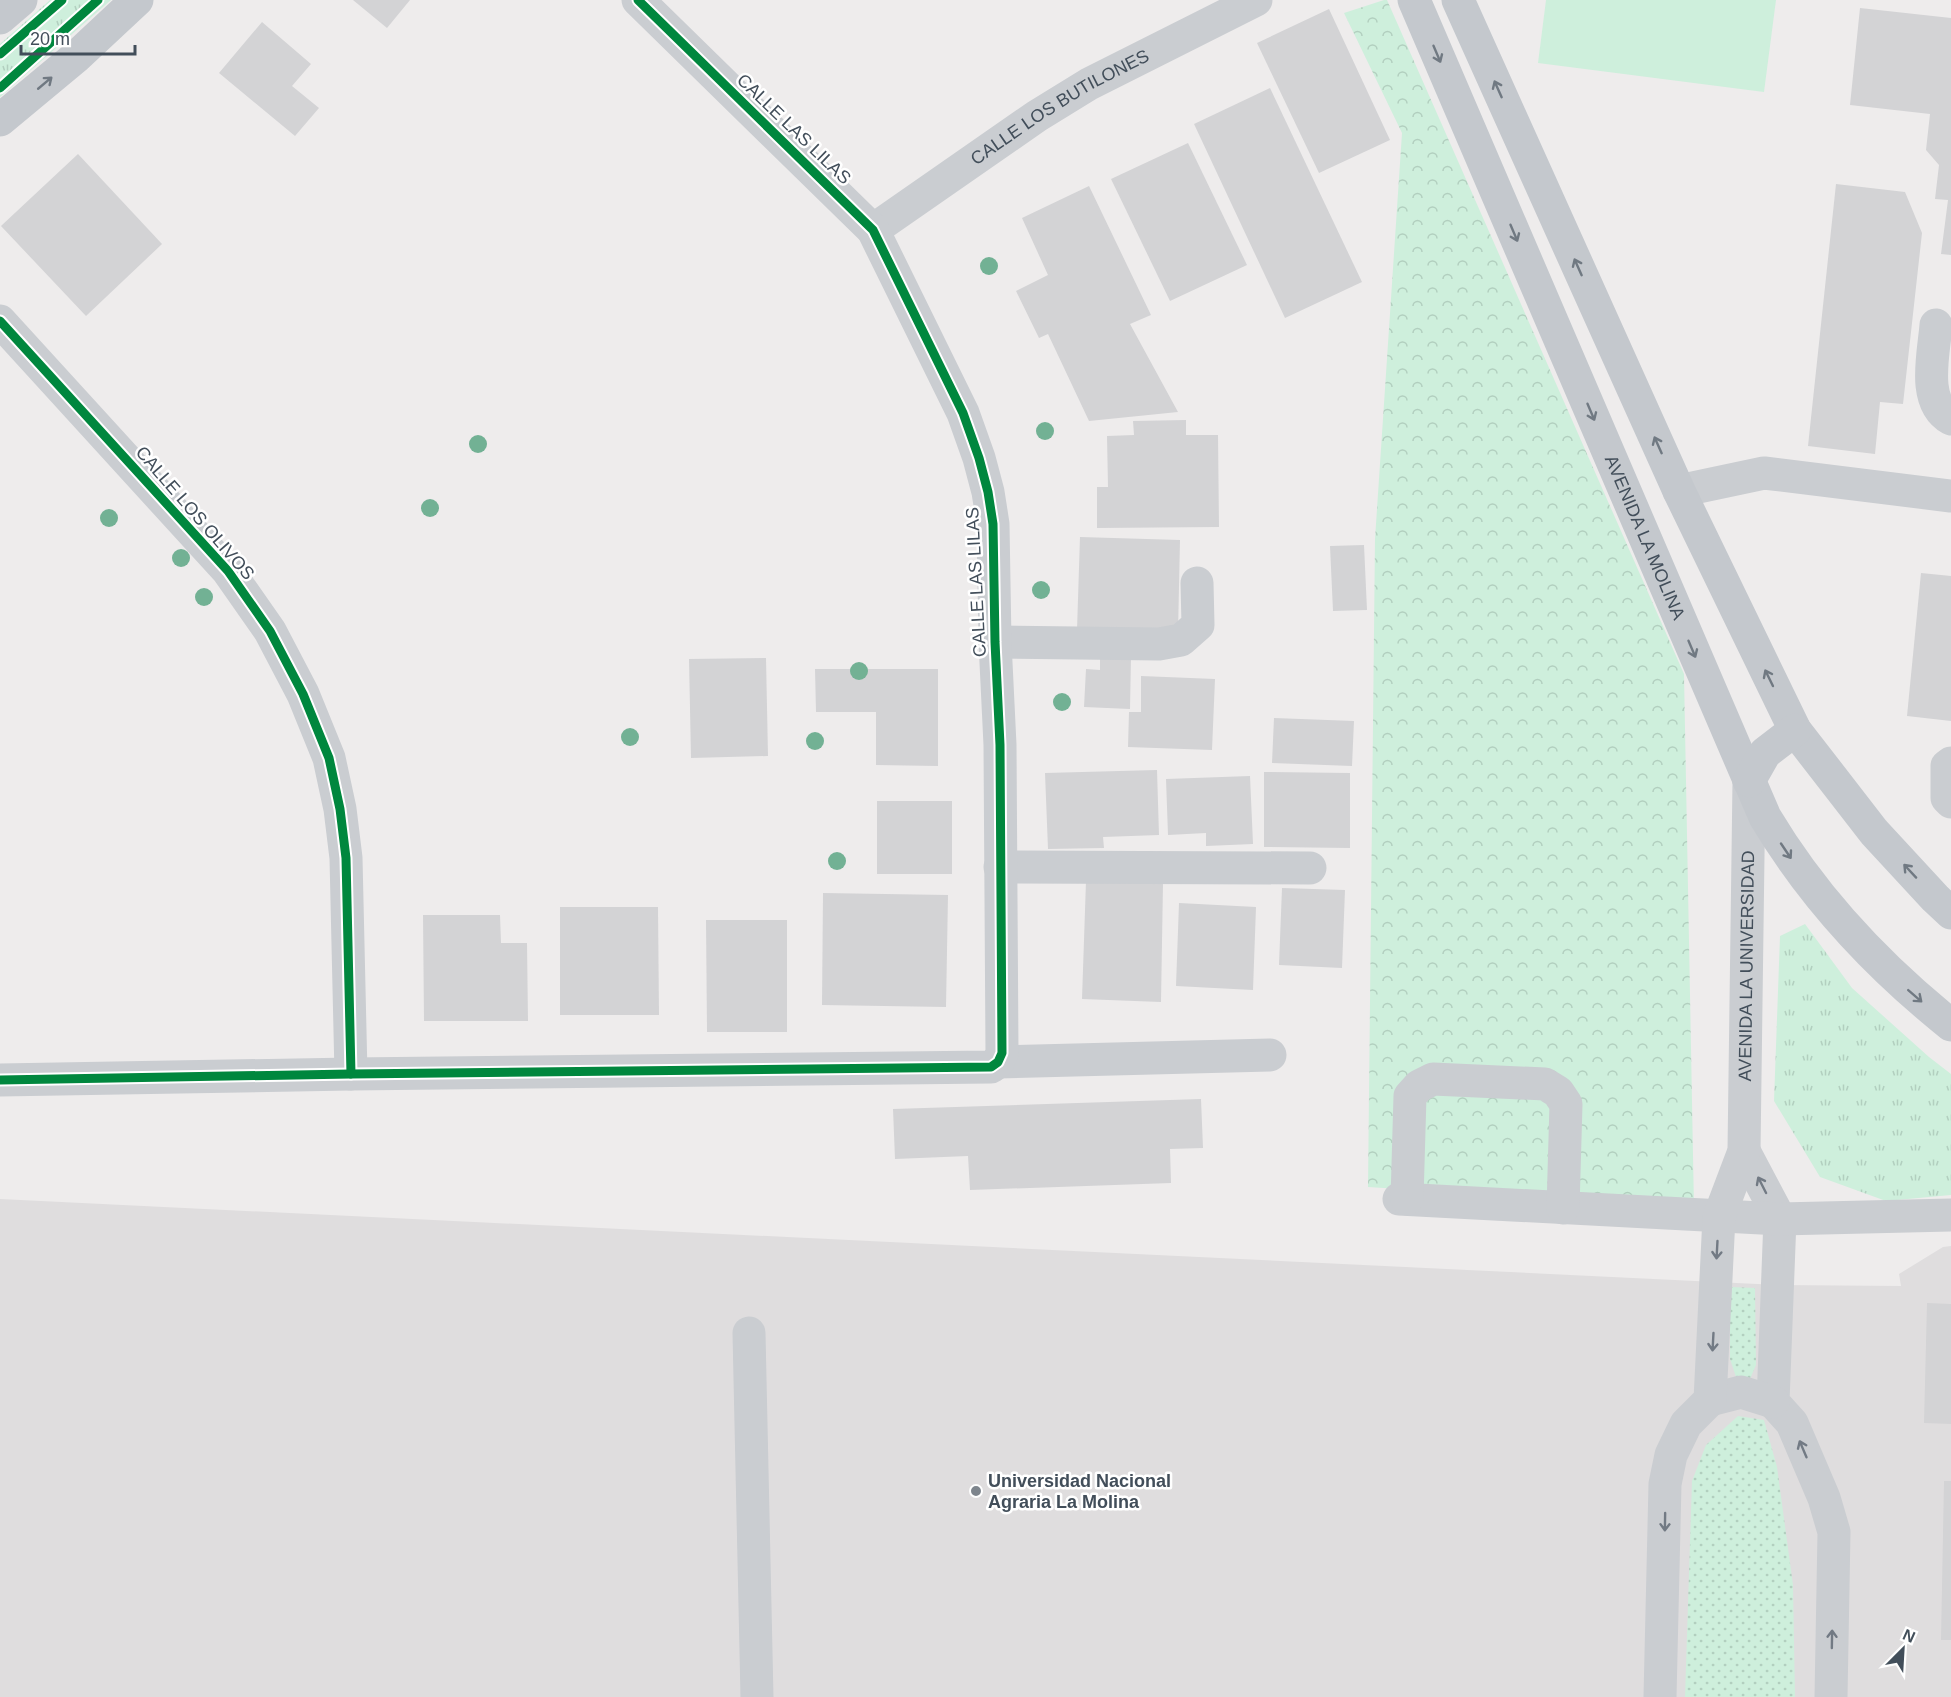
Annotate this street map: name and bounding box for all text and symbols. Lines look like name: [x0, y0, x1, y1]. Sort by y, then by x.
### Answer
scale bar: [21, 18, 135, 56]
text: 20 m: [30, 29, 70, 49]
one-way arrow: [1432, 44, 1443, 62]
street label: CALLE LOS BUTILONES: [967, 45, 1152, 169]
street label: CALLE LAS LILAS: [733, 70, 855, 188]
one-way arrow: [37, 76, 53, 89]
one-way arrow: [1492, 81, 1503, 99]
one-way arrow: [1509, 224, 1520, 242]
one-way arrow: [1572, 259, 1583, 277]
one-way arrow: [1586, 403, 1597, 421]
one-way arrow: [1652, 436, 1663, 455]
street label: CALLE LOS OLIVOS: [132, 442, 258, 584]
street label: AVENIDA LA MOLINA: [1601, 452, 1689, 623]
street label: CALLE LAS LILAS: [962, 507, 990, 657]
one-way arrow: [1687, 640, 1698, 658]
one-way arrow: [1763, 669, 1775, 687]
one-way arrow: [1780, 842, 1792, 859]
street label: AVENIDA LA UNIVERSIDAD: [1735, 850, 1758, 1081]
one-way arrow: [1903, 864, 1917, 879]
one-way arrow: [1907, 989, 1922, 1003]
one-way arrow: [1756, 1177, 1768, 1194]
one-way arrow: [1712, 1240, 1723, 1260]
one-way arrow: [1707, 1331, 1718, 1351]
one-way arrow: [1797, 1441, 1808, 1459]
place label: Universidad Nacional Agraria La Molina: [988, 1471, 1171, 1512]
marker: Universidad Nacional Agraria La Molina: [969, 1484, 983, 1498]
one-way arrow: [1659, 1512, 1670, 1532]
north arrow: [1873, 1619, 1933, 1679]
text: N: [1900, 1626, 1918, 1646]
one-way arrow: [1827, 1629, 1838, 1649]

